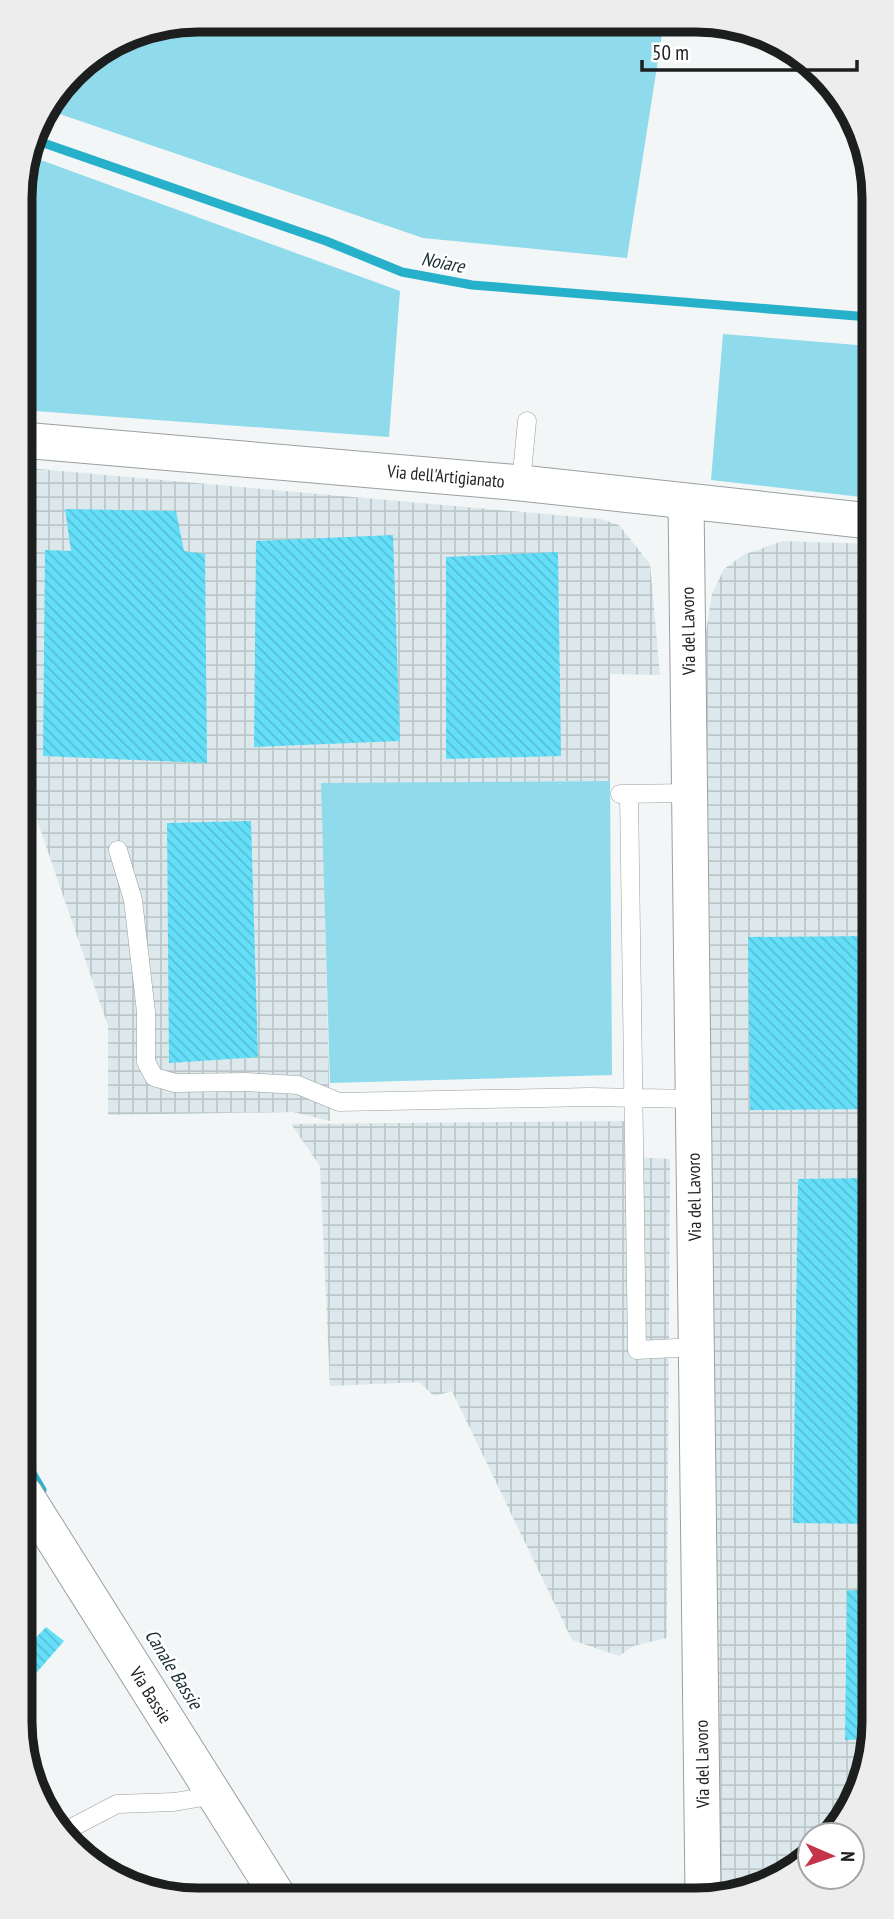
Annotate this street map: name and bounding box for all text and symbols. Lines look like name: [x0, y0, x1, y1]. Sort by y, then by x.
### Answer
scale bar: [642, 28, 857, 72]
text: 50 m: [652, 39, 689, 66]
water label: Noiare: [419, 246, 468, 278]
street label: Via dell'Artigianato: [385, 459, 506, 493]
street label: Via del Lavoro: [676, 586, 700, 676]
street label: Via del Lavoro: [682, 1152, 706, 1242]
water label: Canale Bassie: [140, 1625, 209, 1714]
street label: Via Bassie: [124, 1662, 177, 1728]
street label: Via del Lavoro: [690, 1719, 714, 1809]
north arrow: [796, 1821, 866, 1891]
text: N: [836, 1851, 860, 1862]

